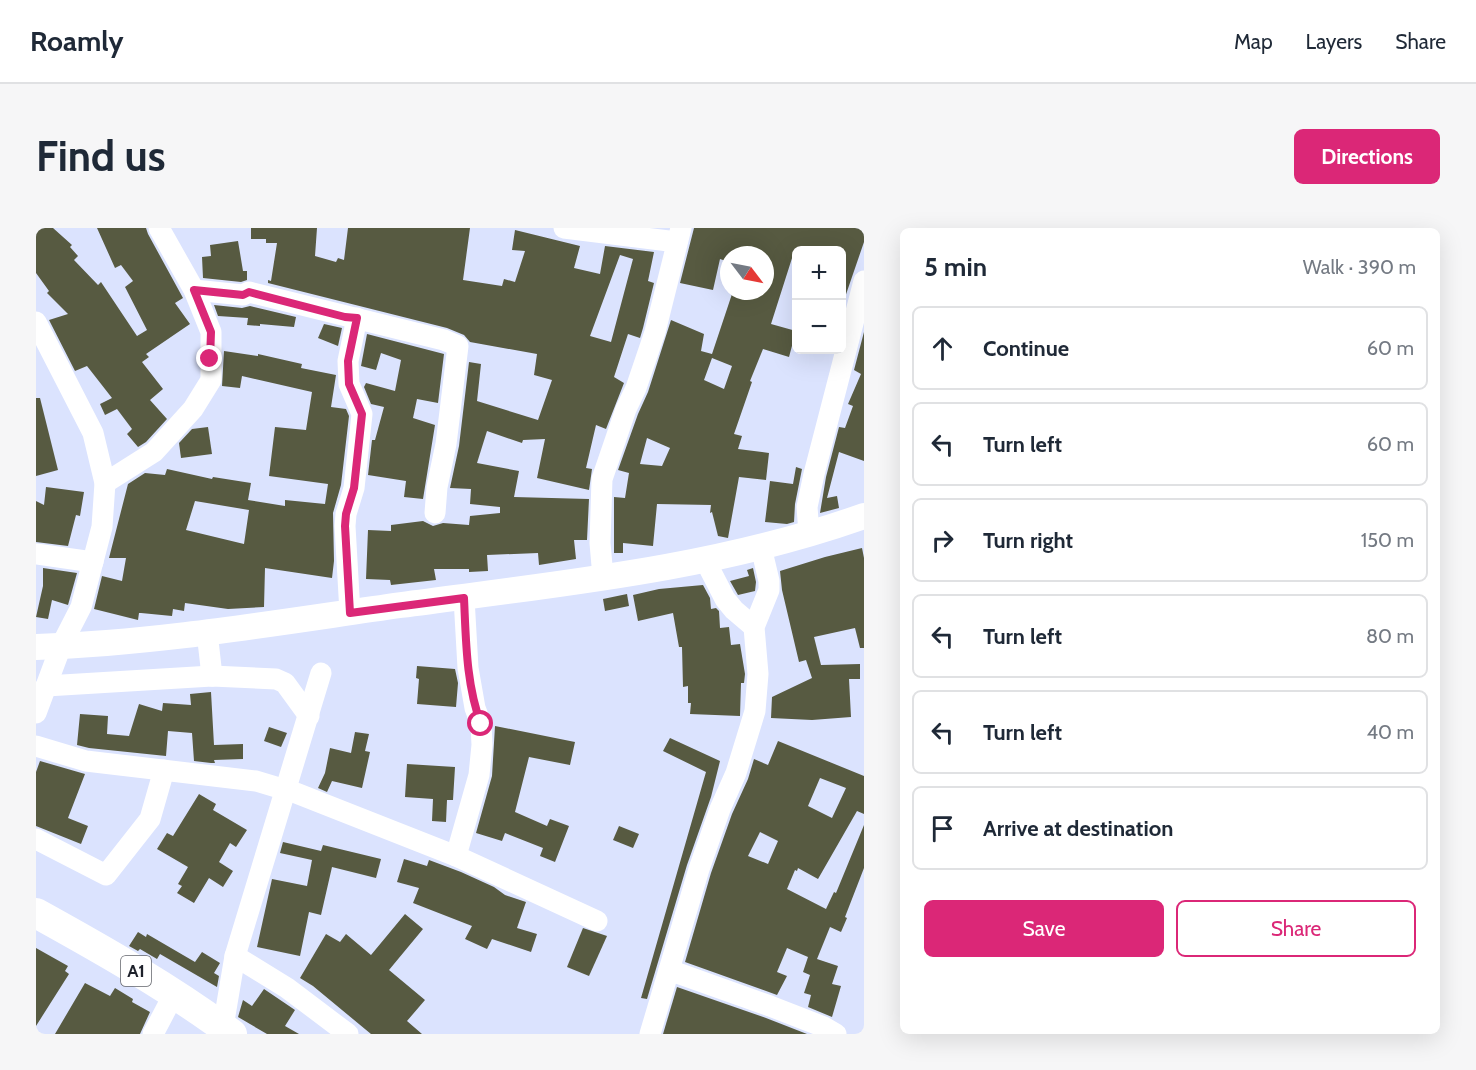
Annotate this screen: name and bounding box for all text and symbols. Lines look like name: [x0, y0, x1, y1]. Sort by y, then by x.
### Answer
text: Roamly: [30, 24, 124, 58]
text: Map: [1234, 29, 1273, 54]
text: Layers: [1306, 29, 1362, 54]
text: Share: [1395, 29, 1446, 54]
button: Directions: [1294, 129, 1440, 184]
text: Find us: [36, 130, 165, 182]
north arrow: [720, 246, 774, 300]
map controls: [792, 246, 846, 354]
button: +: [792, 246, 846, 300]
text: 5 min: [924, 251, 987, 283]
text: Walk · 390 m: [1303, 255, 1416, 279]
button: −: [792, 300, 846, 354]
icon: ahead: [926, 332, 959, 365]
text: Continue: [983, 335, 1069, 362]
text: 60 m: [1367, 336, 1414, 360]
route end: [196, 345, 222, 371]
icon: left: [926, 428, 959, 461]
text: Turn left: [983, 431, 1062, 458]
text: 60 m: [1367, 432, 1414, 456]
icon: right: [926, 524, 959, 557]
text: Turn right: [983, 527, 1073, 554]
text: 150 m: [1361, 528, 1414, 552]
icon: left: [926, 620, 959, 653]
text: Turn left: [983, 623, 1062, 650]
text: 80 m: [1366, 624, 1414, 648]
route start: [467, 710, 493, 736]
icon: left: [926, 716, 959, 749]
text: Turn left: [983, 719, 1062, 746]
text: 40 m: [1366, 720, 1414, 744]
icon: arrive: [926, 812, 959, 845]
text: Arrive at destination: [983, 815, 1173, 842]
button: Save: [924, 900, 1164, 957]
button: Share: [1176, 900, 1416, 957]
road number: A1: [121, 956, 151, 986]

